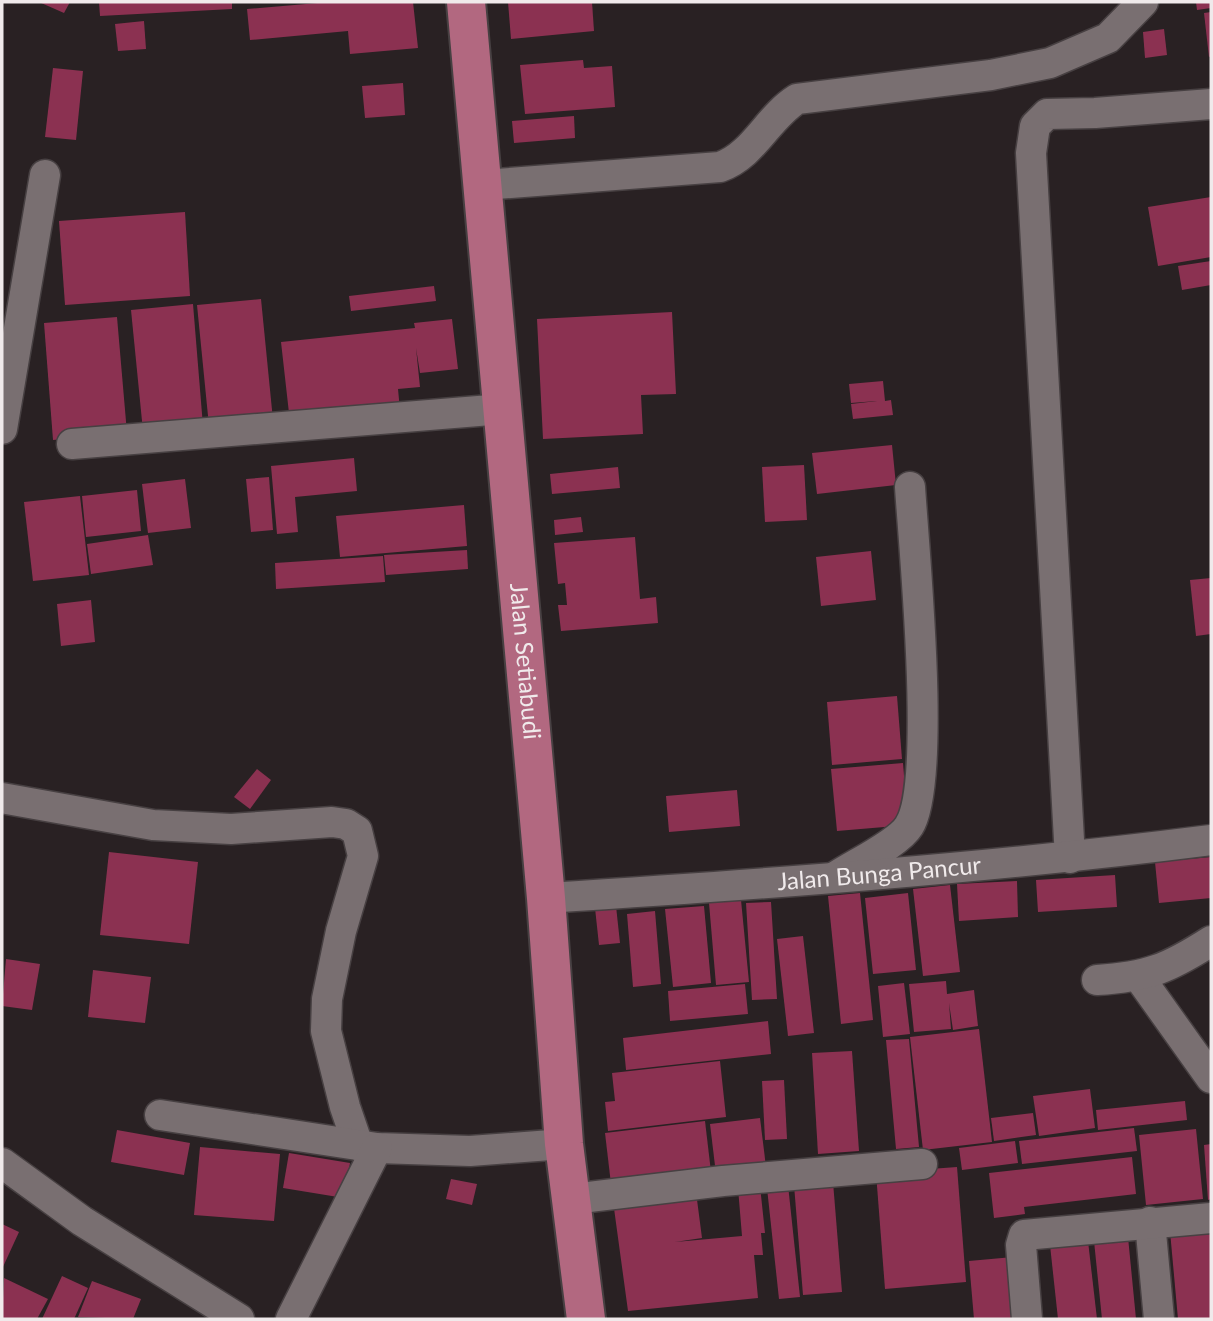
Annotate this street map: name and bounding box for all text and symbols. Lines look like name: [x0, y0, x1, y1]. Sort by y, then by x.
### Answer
street label: Jalan Setiabudi: [505, 582, 548, 741]
street label: Jalan Bunga Pancur: [776, 849, 982, 895]

